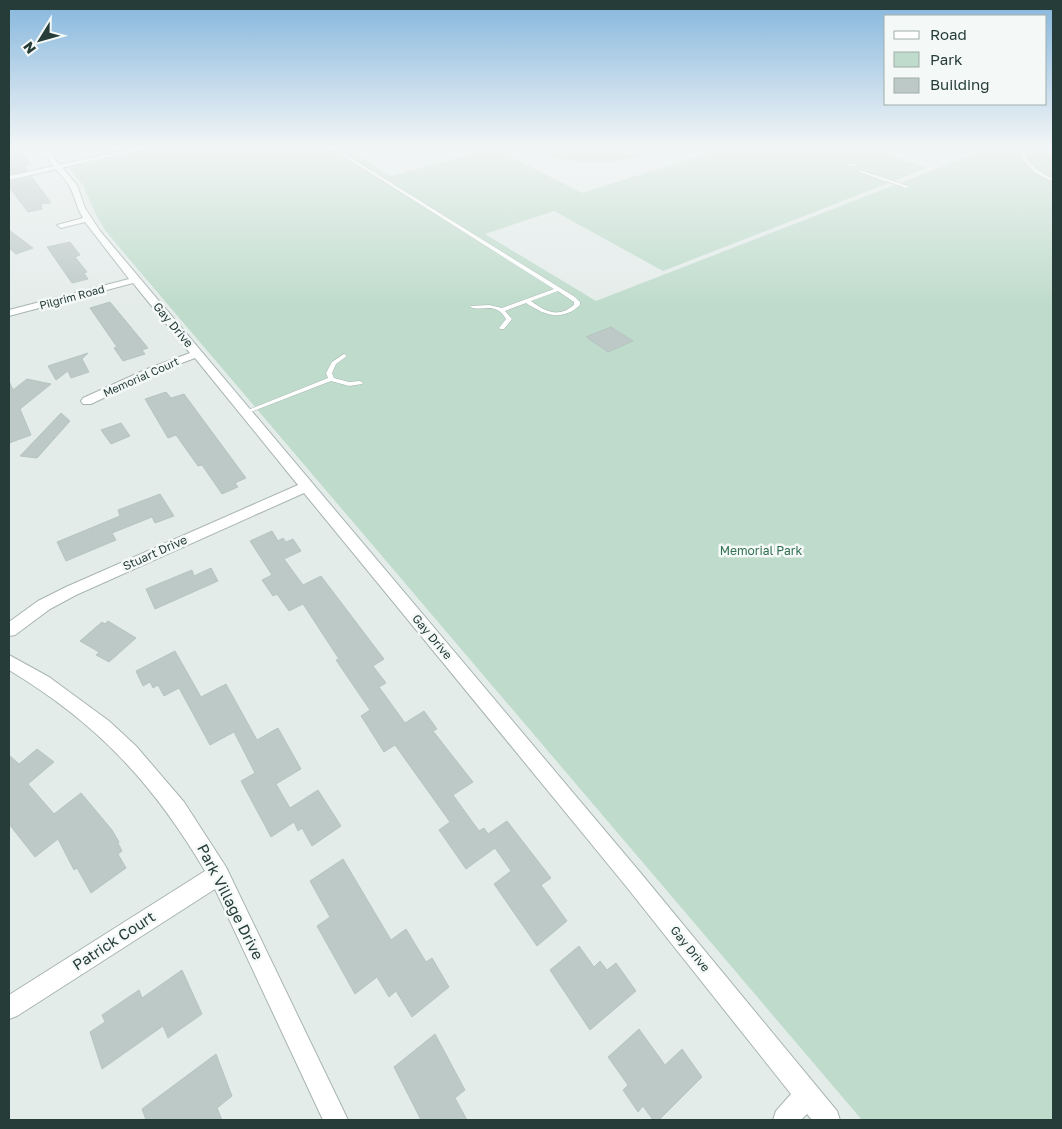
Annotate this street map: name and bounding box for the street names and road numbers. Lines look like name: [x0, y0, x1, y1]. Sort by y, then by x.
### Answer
street label: Pilgrim Road: [38, 282, 106, 311]
street label: Gay Drive: [150, 299, 197, 350]
street label: Memorial Court: [101, 354, 181, 399]
street label: Stuart Drive: [120, 532, 189, 573]
street label: Gay Drive: [409, 611, 456, 662]
street label: Park Village Drive: [194, 841, 268, 963]
street label: Patrick Court: [69, 907, 158, 973]
street label: Gay Drive: [667, 923, 713, 975]

